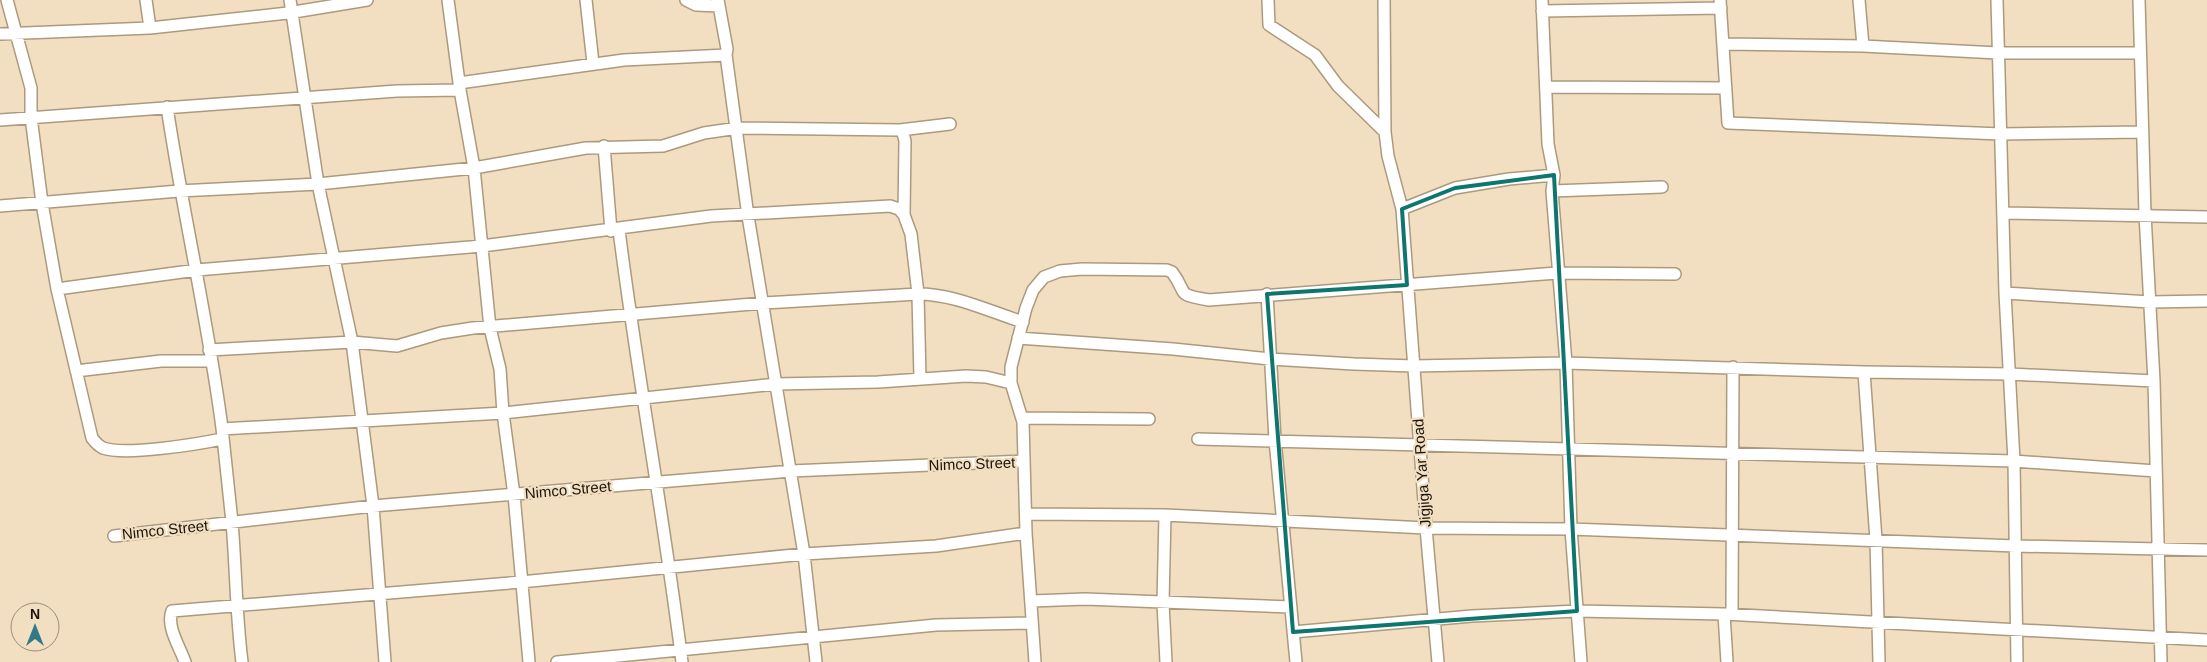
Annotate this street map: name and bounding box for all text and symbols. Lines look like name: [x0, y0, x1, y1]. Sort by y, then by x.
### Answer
street label: Jigjiga Yar Road: [1409, 418, 1434, 528]
street label: Nimco Street: [928, 453, 1016, 474]
street label: Nimco Street: [524, 477, 613, 502]
street label: Nimco Street: [121, 516, 210, 542]
north arrow: [10, 602, 60, 652]
text: N: [30, 606, 40, 622]

